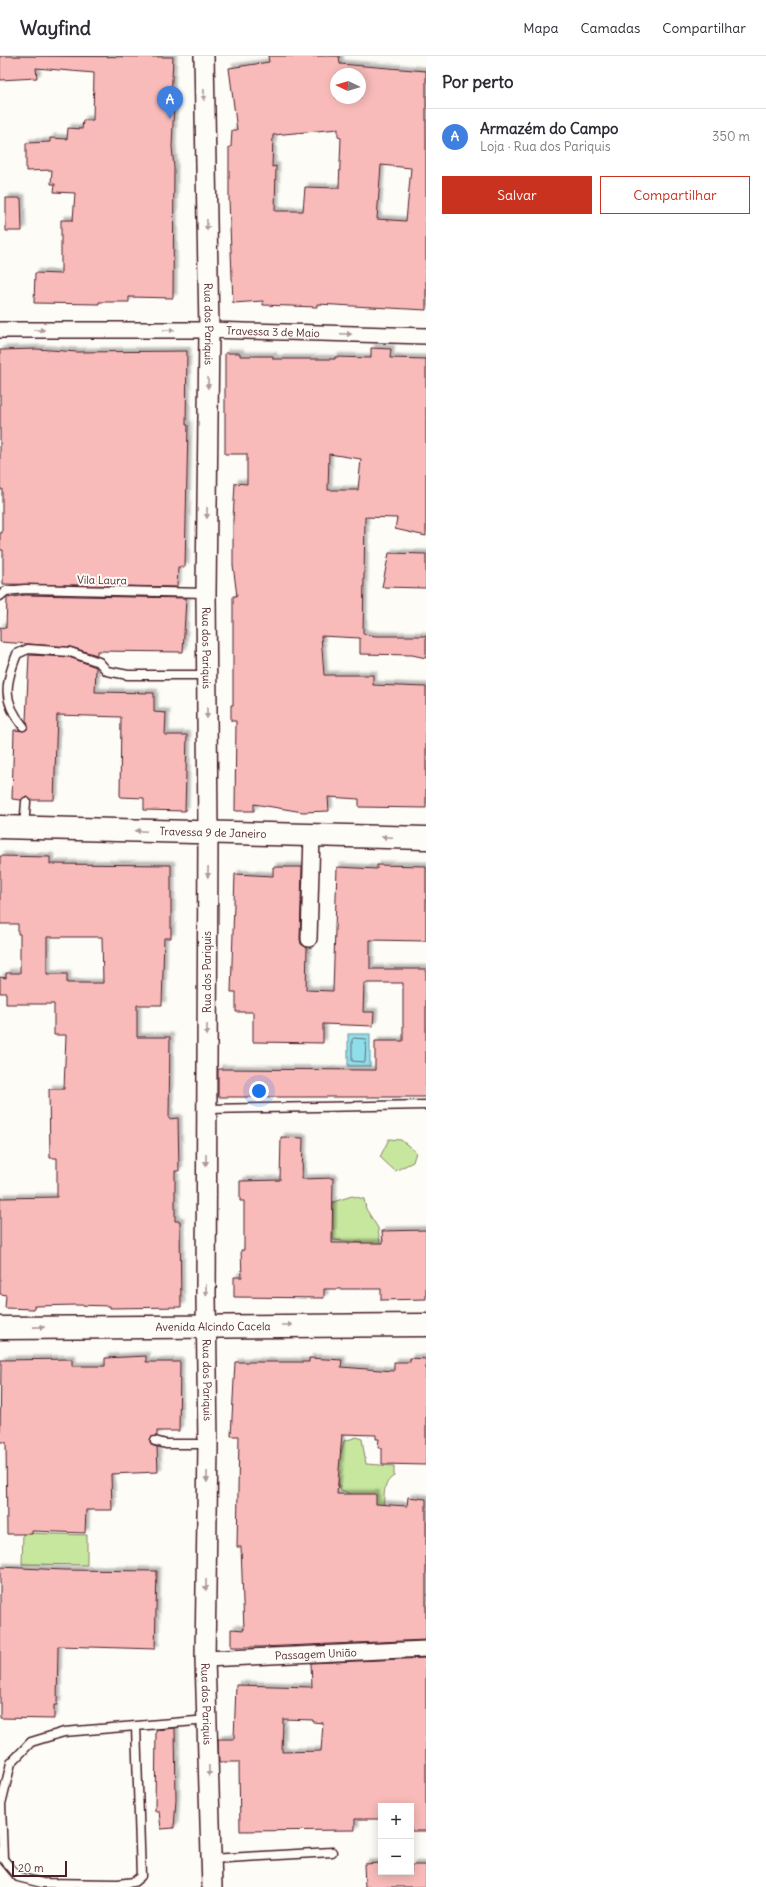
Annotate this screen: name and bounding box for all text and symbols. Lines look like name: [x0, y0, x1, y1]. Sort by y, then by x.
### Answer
text: Wayfind: [20, 16, 91, 40]
text: Mapa: [523, 19, 558, 37]
text: Camadas: [580, 19, 640, 37]
text: Compartilhar: [662, 19, 746, 37]
north arrow: [330, 68, 366, 104]
text: Por perto: [442, 71, 513, 93]
pin: A: [157, 86, 183, 119]
one-way arrow: [201, 89, 207, 102]
text: Armazém do Campo: [480, 119, 618, 138]
text: A: [451, 128, 459, 145]
text: 350 m: [712, 128, 750, 145]
text: Loja · Rua dos Pariquis: [480, 138, 611, 155]
button: Salvar: [442, 176, 592, 214]
button: Compartilhar: [600, 176, 750, 214]
one-way arrow: [204, 219, 210, 232]
street label: Rua dos Pariquis: [201, 283, 216, 365]
street label: Travessa 3 de Maio: [226, 323, 320, 340]
one-way arrow: [33, 327, 46, 333]
one-way arrow: [163, 327, 176, 333]
one-way arrow: [340, 331, 353, 337]
one-way arrow: [205, 377, 211, 390]
one-way arrow: [204, 507, 210, 520]
street label: Vila Laura: [77, 573, 127, 587]
street label: Rua dos Pariquis: [199, 607, 214, 689]
one-way arrow: [204, 707, 210, 720]
street label: Travessa 9 de Janeiro: [159, 824, 267, 841]
one-way arrow: [135, 828, 147, 835]
one-way arrow: [380, 834, 393, 840]
one-way arrow: [205, 866, 211, 879]
street label: Rua dos Pariquis: [200, 931, 214, 1013]
one-way arrow: [203, 1024, 210, 1036]
your location: [249, 1081, 269, 1101]
one-way arrow: [203, 1154, 209, 1167]
one-way arrow: [203, 1284, 209, 1297]
street label: Avenida Alcindo Cacela: [155, 1319, 271, 1334]
one-way arrow: [281, 1322, 294, 1328]
one-way arrow: [33, 1324, 45, 1331]
street label: Rua dos Pariquis: [200, 1339, 215, 1421]
one-way arrow: [204, 1471, 210, 1484]
one-way arrow: [203, 1579, 209, 1592]
street label: Passagem União: [275, 1645, 357, 1663]
street label: Rua dos Pariquis: [198, 1663, 215, 1745]
one-way arrow: [206, 1765, 212, 1778]
map controls: [378, 1803, 414, 1875]
button: +: [378, 1803, 414, 1839]
button: −: [378, 1839, 414, 1875]
scale bar: [12, 1859, 67, 1878]
text: 20 m: [18, 1861, 44, 1875]

